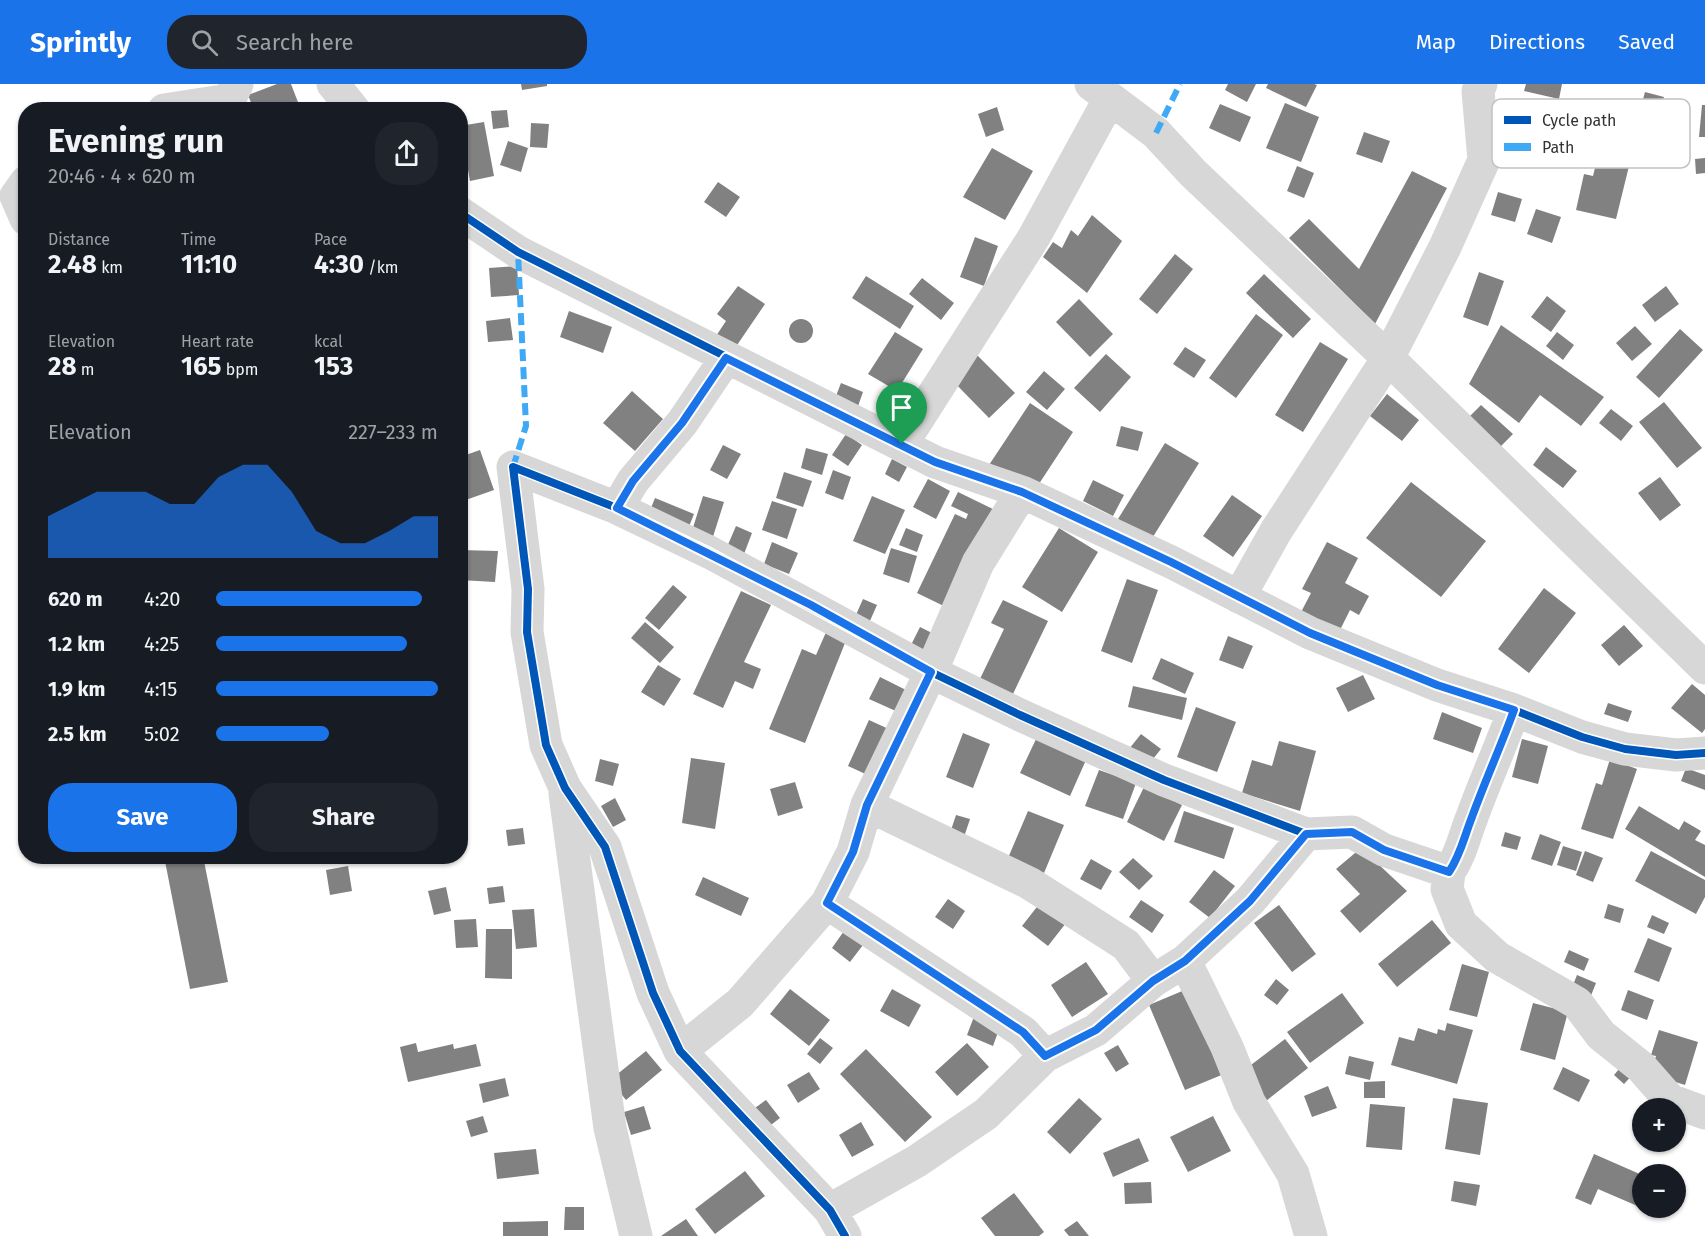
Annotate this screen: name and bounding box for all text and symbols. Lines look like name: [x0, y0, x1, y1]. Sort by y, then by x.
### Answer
search box: [167, 15, 587, 69]
text: Sprintly: [30, 26, 131, 59]
icon: search: [188, 26, 221, 59]
text: Search here: [236, 29, 354, 56]
text: Map: [1416, 29, 1456, 55]
text: Directions: [1489, 29, 1585, 55]
text: Saved: [1618, 29, 1675, 55]
legend: [1492, 99, 1690, 168]
text: Cycle path: [1542, 111, 1616, 130]
text: Evening run: [48, 121, 224, 161]
button: share: [375, 122, 438, 185]
text: Path: [1542, 138, 1574, 157]
text: 20:46 · 4 × 620 m: [48, 164, 196, 188]
text: Distance: [48, 230, 110, 249]
text: Time: [181, 230, 216, 249]
text: Pace: [314, 230, 347, 249]
text: 2.48: [48, 249, 97, 280]
text: 11:10: [181, 249, 237, 280]
text: 4:30: [314, 249, 364, 280]
text: km: [97, 258, 123, 277]
text: /km: [364, 258, 399, 277]
text: Elevation: [48, 332, 115, 351]
text: Heart rate: [181, 332, 254, 351]
text: kcal: [314, 332, 343, 351]
text: 28: [48, 351, 77, 382]
text: 165: [181, 351, 222, 382]
text: 153: [314, 351, 353, 382]
text: m: [77, 360, 95, 379]
text: bpm: [222, 360, 259, 379]
pin: [876, 382, 927, 444]
icon: arrive: [885, 391, 918, 424]
text: Elevation: [48, 420, 132, 444]
text: 227–233 m: [348, 420, 438, 444]
text: 620 m: [48, 587, 103, 611]
text: 4:20: [144, 587, 181, 611]
text: 1.2 km: [48, 632, 105, 656]
text: 4:25: [144, 632, 179, 656]
text: 1.9 km: [48, 677, 106, 701]
text: 4:15: [144, 677, 177, 701]
text: 2.5 km: [48, 722, 107, 746]
text: 5:02: [144, 722, 180, 746]
button: Save: [48, 783, 237, 852]
button: Share: [249, 783, 438, 852]
map controls: [1632, 1098, 1686, 1218]
button: +: [1632, 1098, 1686, 1152]
button: −: [1632, 1164, 1686, 1218]

